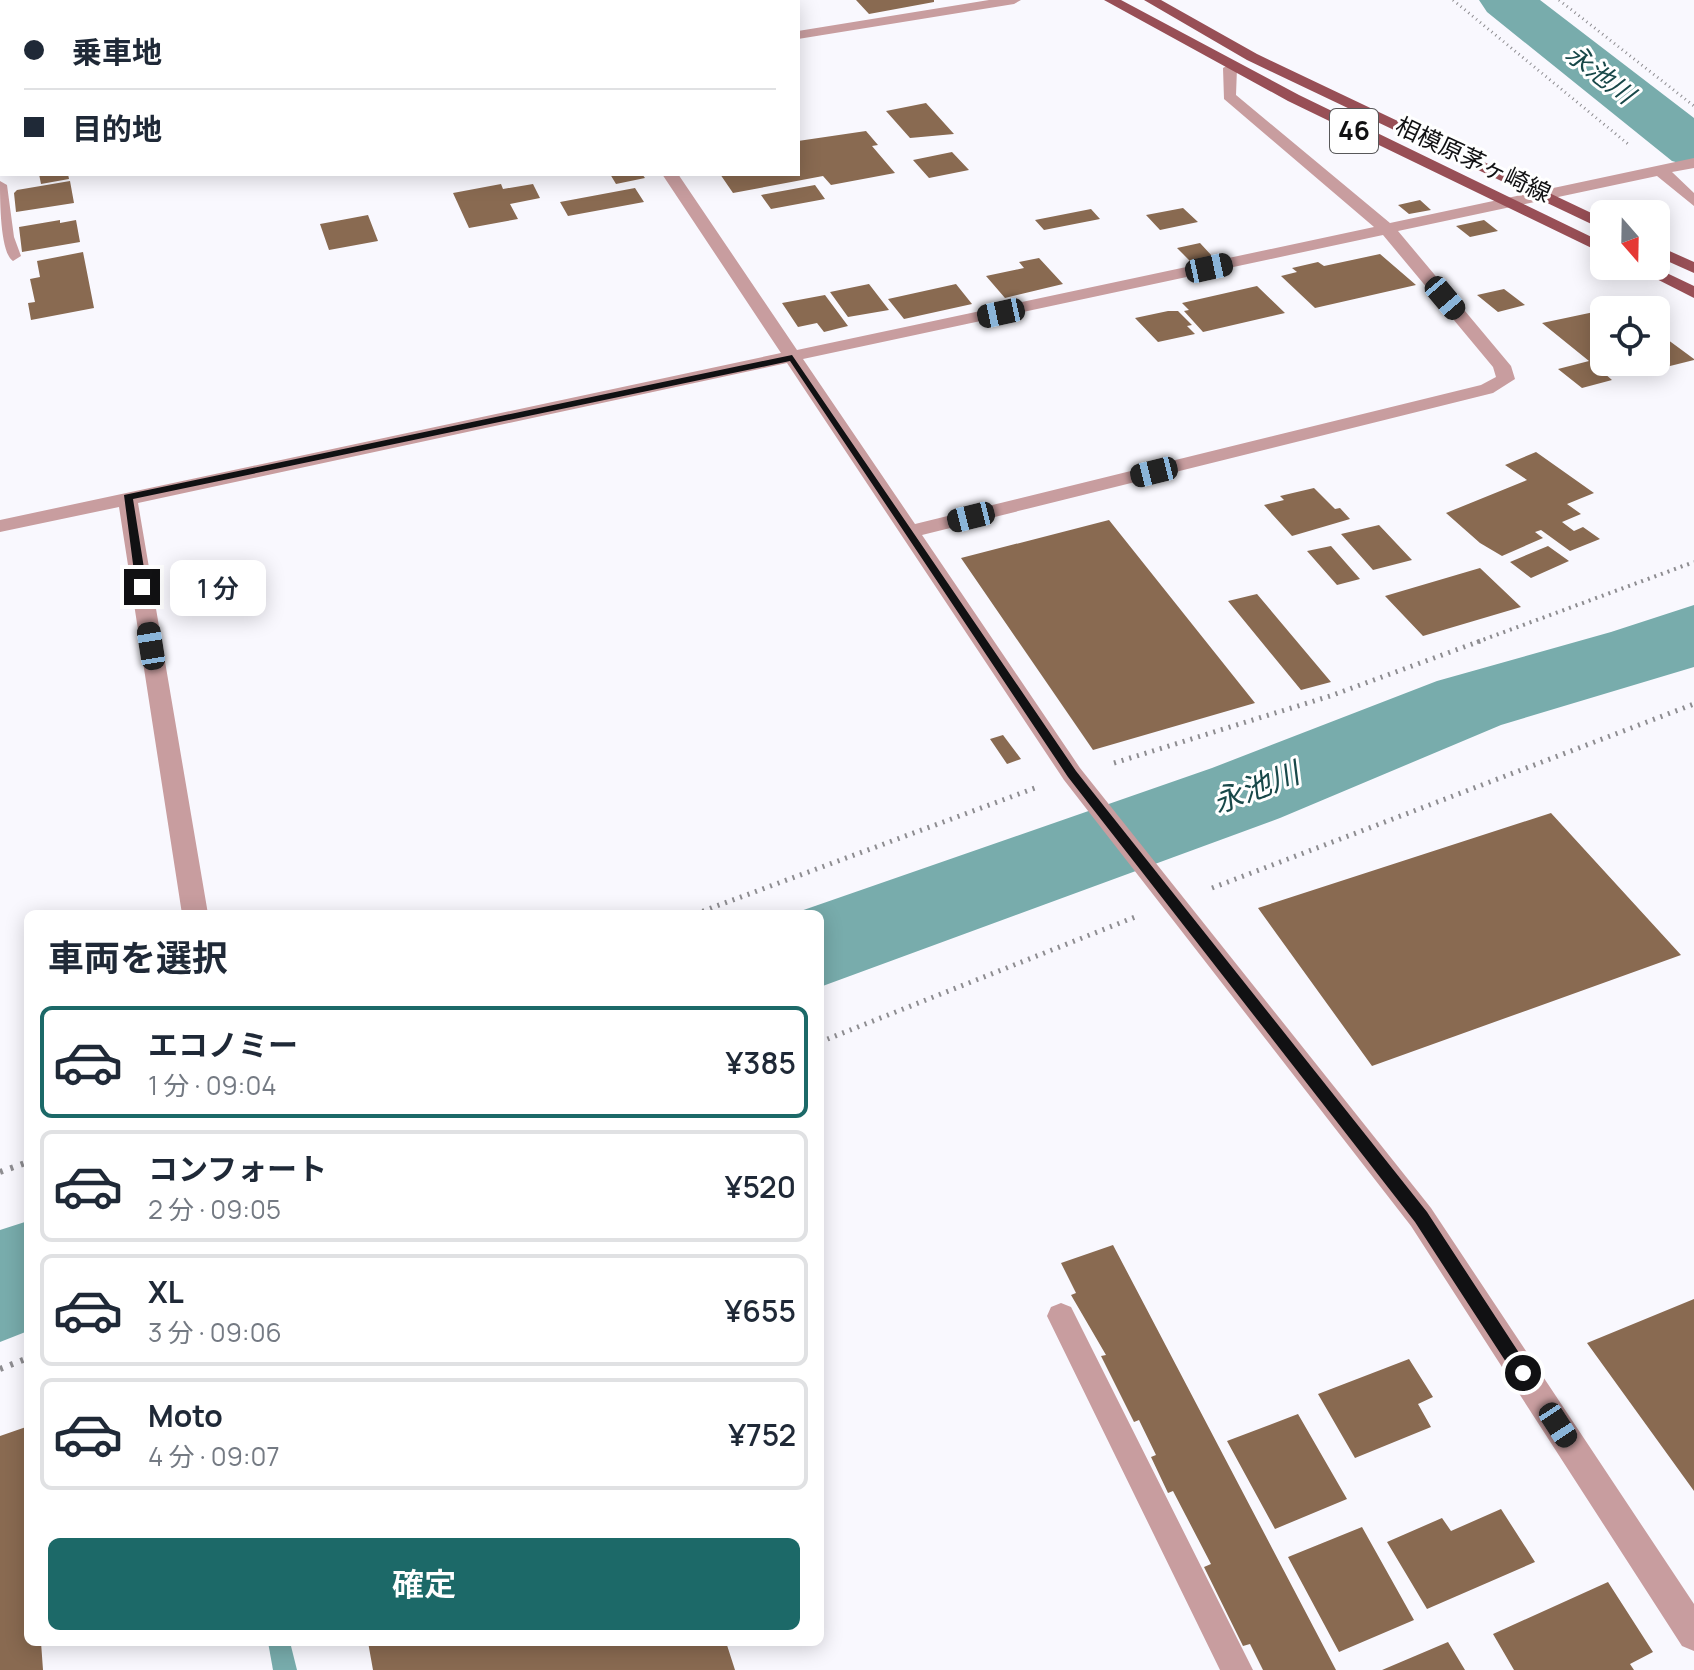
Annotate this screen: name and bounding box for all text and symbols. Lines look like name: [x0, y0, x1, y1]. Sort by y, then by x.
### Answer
text: 乗車地: [72, 31, 162, 72]
water label: 永池川: [1559, 35, 1645, 113]
text: 目的地: [72, 108, 162, 149]
street label: 相模原茅ヶ崎線: [1391, 108, 1557, 209]
road number: 46: [1330, 109, 1378, 153]
north arrow: [1590, 200, 1670, 280]
map controls: [1590, 200, 1670, 376]
car: [1183, 251, 1235, 285]
car: [1420, 272, 1470, 324]
car: [975, 296, 1027, 330]
button: locate: [1590, 296, 1670, 376]
car: [1128, 455, 1180, 489]
car: [945, 500, 997, 534]
callout: 1 分: [170, 559, 266, 615]
route end: [124, 569, 160, 605]
text: 1 分: [197, 570, 239, 606]
car: [135, 620, 167, 672]
water label: 永池川: [1206, 750, 1308, 822]
text: 車両を選択: [48, 933, 228, 982]
text: エコノミー: [148, 1024, 298, 1065]
icon: car: [52, 1026, 124, 1098]
text: ¥385: [725, 1042, 796, 1083]
text: 1 分 · 09:04: [148, 1067, 277, 1103]
text: コンフォート: [148, 1148, 327, 1189]
icon: car: [52, 1150, 124, 1222]
text: ¥520: [725, 1166, 796, 1207]
text: 2 分 · 09:05: [148, 1191, 281, 1227]
text: XL: [148, 1271, 184, 1312]
icon: car: [52, 1274, 124, 1346]
text: ¥655: [725, 1290, 796, 1331]
text: 3 分 · 09:06: [148, 1314, 282, 1350]
route start: [1505, 1355, 1541, 1391]
text: Moto: [148, 1395, 223, 1436]
icon: car: [52, 1398, 124, 1470]
car: [1535, 1398, 1581, 1452]
text: ¥752: [728, 1414, 796, 1455]
text: 4 分 · 09:07: [148, 1438, 280, 1474]
button: 確定: [48, 1538, 800, 1630]

